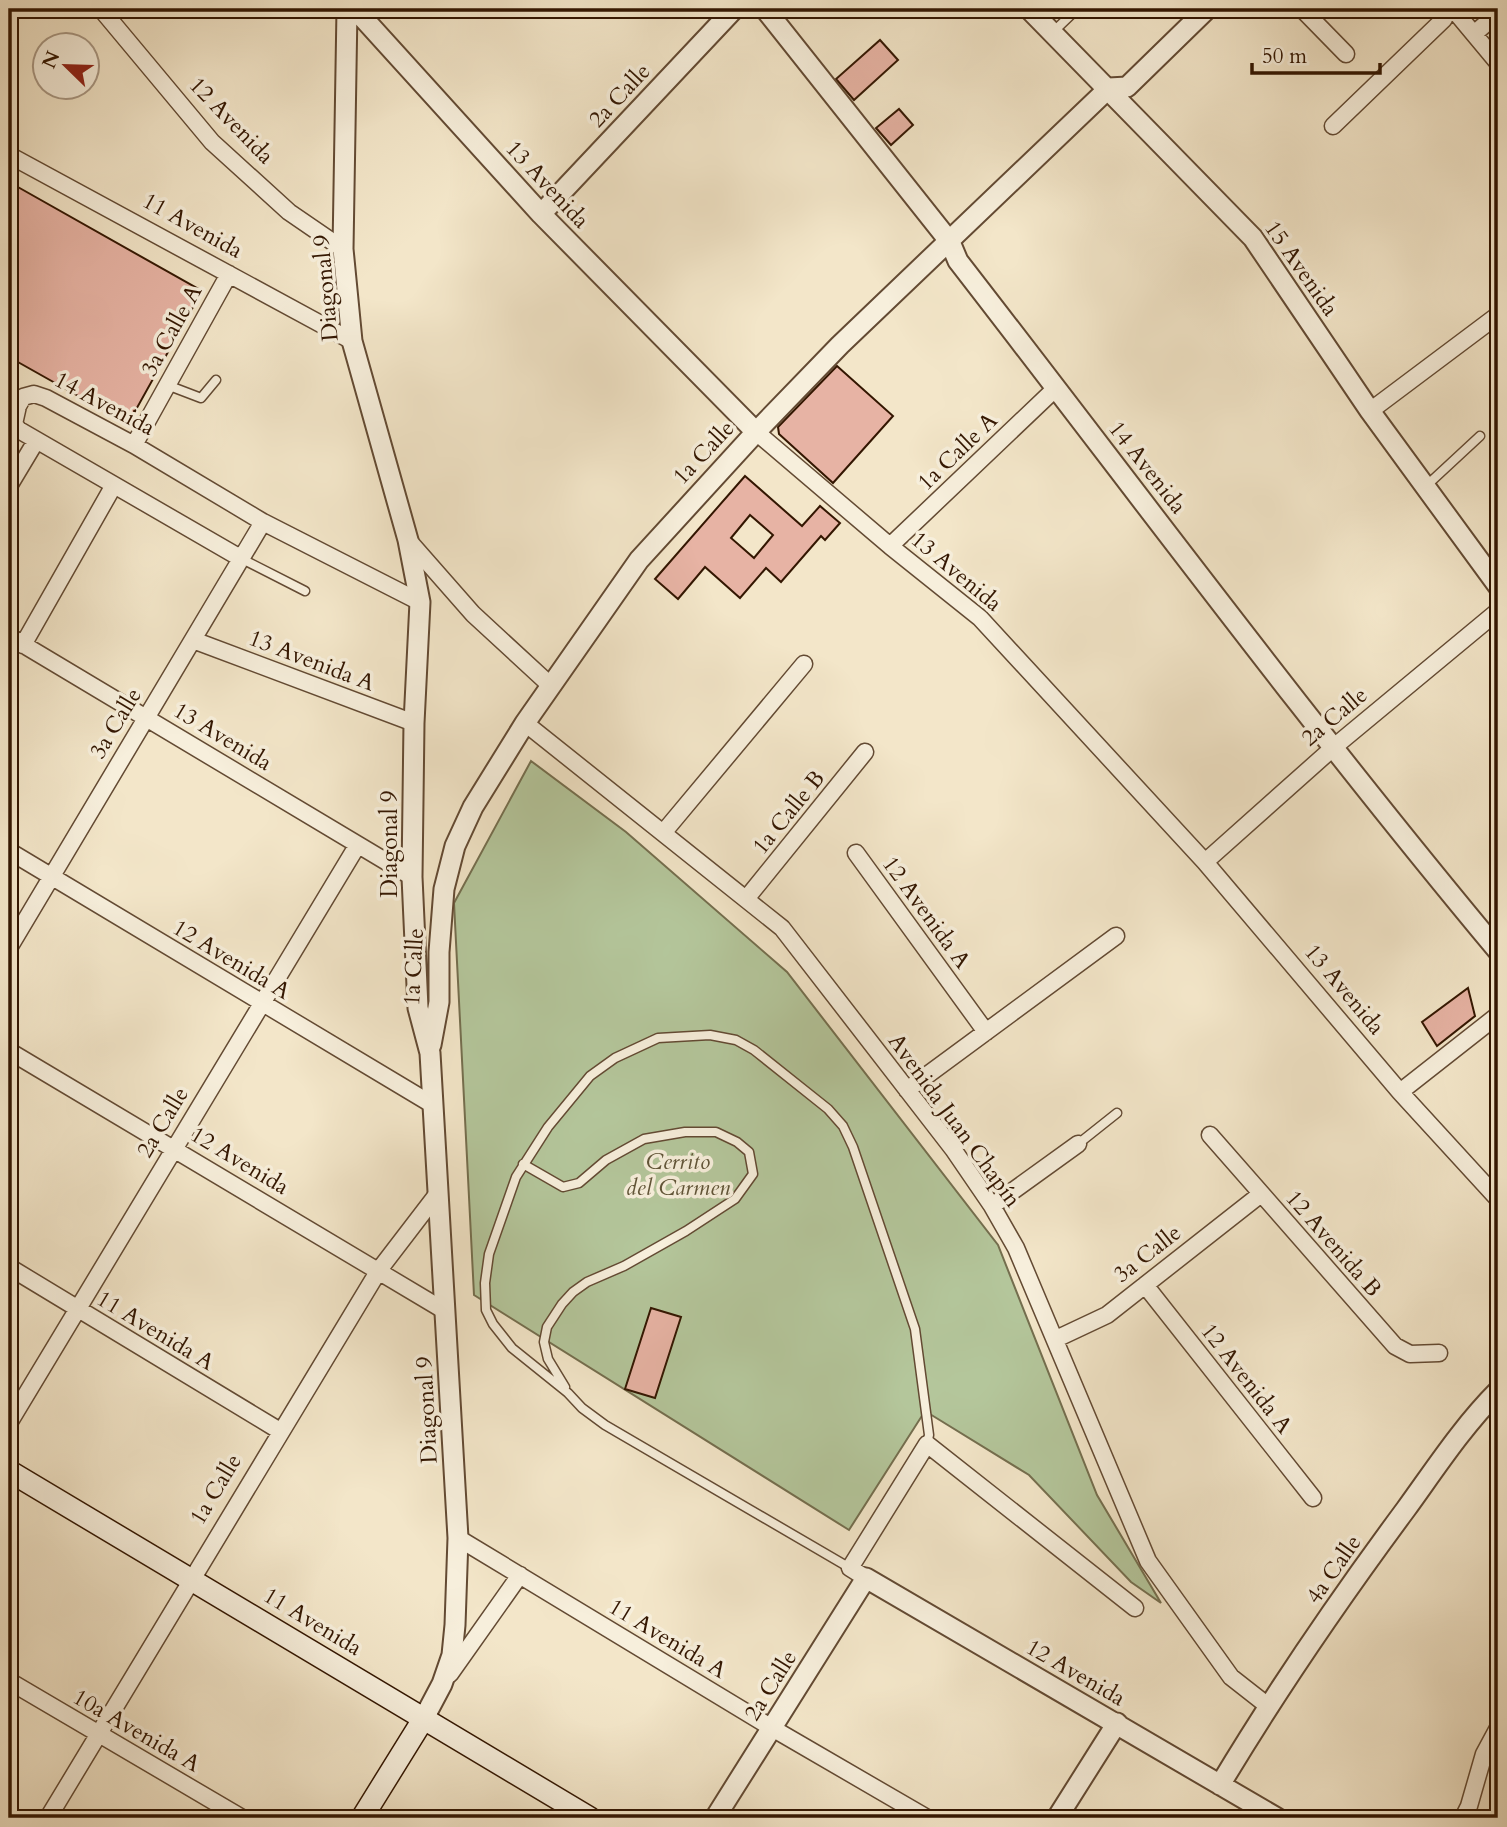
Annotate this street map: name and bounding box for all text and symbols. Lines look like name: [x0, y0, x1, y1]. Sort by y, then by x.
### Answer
north arrow: [32, 32, 102, 102]
scale bar: [1252, 32, 1379, 76]
text: 50 m: [1262, 42, 1307, 71]
text: N: [36, 47, 67, 72]
street label: 2a Calle: [582, 56, 657, 134]
street label: 12 Avenida: [182, 70, 281, 171]
street label: 13 Avenida: [499, 134, 596, 235]
street label: 11 Avenida: [137, 185, 248, 266]
street label: 15 Avenida: [1257, 214, 1346, 322]
street label: Diagonal 9: [305, 233, 346, 343]
street label: 3a Calle A: [134, 278, 210, 382]
street label: 14 Avenida: [49, 364, 161, 443]
street label: 1a Calle A: [911, 405, 1005, 497]
street label: 1a Calle: [666, 413, 741, 491]
street label: 14 Avenida: [1102, 414, 1194, 520]
street label: 13 Avenida: [905, 524, 1009, 619]
street label: 13 Avenida A: [244, 622, 380, 699]
street label: 2a Calle: [1295, 680, 1374, 753]
street label: 3a Calle: [82, 682, 149, 764]
street label: 13 Avenida: [168, 695, 278, 778]
street label: 1a Calle B: [745, 764, 832, 861]
street label: Diagonal 9: [374, 790, 405, 898]
street label: 12 Avenida A: [875, 850, 978, 975]
street label: 12 Avenida A: [167, 912, 297, 1007]
street label: 1a Calle: [396, 927, 431, 1007]
street label: 13 Avenida: [1297, 937, 1392, 1041]
street label: Avenida Juan Chapín: [881, 1027, 1028, 1213]
street label: 2a Calle: [129, 1081, 196, 1163]
street label: 12 Avenida: [185, 1119, 295, 1202]
park label: Cerrito del Carmen: [626, 1146, 731, 1203]
street label: 12 Avenida B: [1279, 1183, 1389, 1303]
street label: 3a Calle: [1107, 1217, 1187, 1289]
street label: 11 Avenida A: [91, 1283, 221, 1378]
street label: 12 Avenida A: [1194, 1317, 1300, 1441]
street label: Diagonal 9: [408, 1356, 445, 1464]
street label: 1a Calle: [182, 1448, 249, 1530]
street label: 4a Calle: [1298, 1529, 1368, 1610]
street label: 11 Avenida: [258, 1580, 368, 1663]
street label: 11 Avenida A: [603, 1591, 733, 1686]
street label: 12 Avenida: [1020, 1632, 1131, 1713]
street label: 2a Calle: [737, 1644, 804, 1726]
street label: 10a Avenida A: [67, 1681, 207, 1780]

